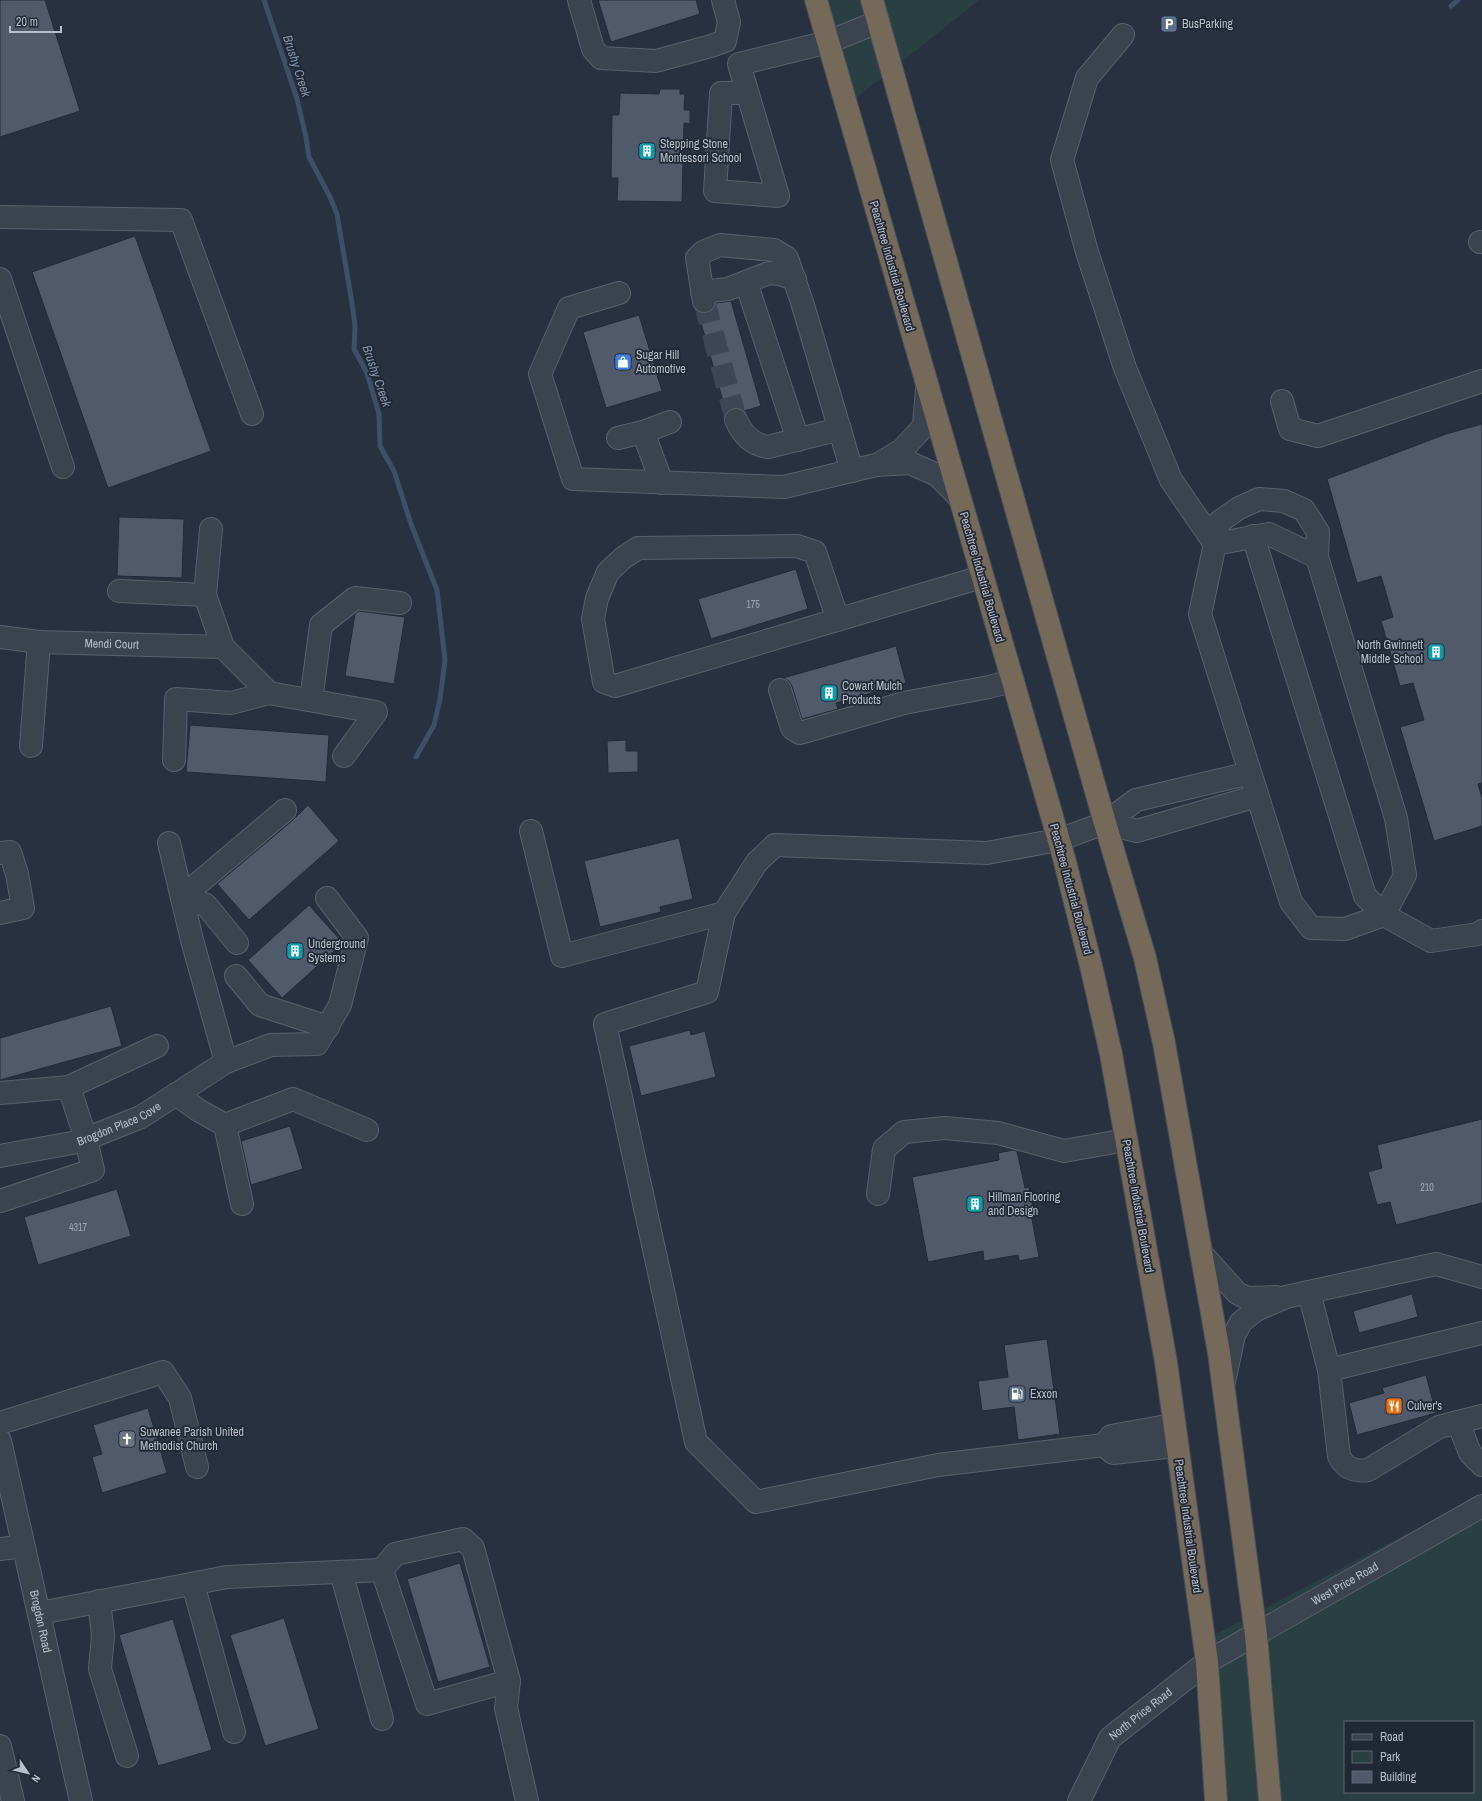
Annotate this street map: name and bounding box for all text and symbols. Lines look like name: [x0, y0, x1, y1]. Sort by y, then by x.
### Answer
scale bar: [10, 8, 61, 34]
text: 20 m: [16, 14, 38, 30]
parking icon: BusParking: [1159, 14, 1179, 34]
place label: BusParking: [1182, 16, 1233, 32]
water label: Brushy Creek: [279, 33, 315, 100]
place label: Stepping Stone Montessori School: [660, 136, 742, 166]
building icon: Stepping Stone Montessori School: [637, 141, 657, 161]
street label: Peachtree Industrial Boulevard: [866, 199, 918, 333]
water label: Brushy Creek: [358, 343, 396, 410]
place label: Sugar Hill Automotive: [635, 347, 686, 377]
shop icon: Sugar Hill Automotive: [613, 352, 633, 372]
street label: Peachtree Industrial Boulevard: [956, 510, 1008, 644]
house number: 175: [746, 598, 760, 611]
street label: Mendi Court: [84, 635, 139, 653]
place label: North Gwinnett Middle School: [1357, 637, 1423, 667]
building icon: North Gwinnett Middle School: [1426, 642, 1446, 662]
place label: Cowart Mulch Products: [842, 678, 902, 708]
building icon: Cowart Mulch Products: [819, 683, 839, 703]
street label: Peachtree Industrial Boulevard: [1046, 822, 1096, 956]
place label: Underground Systems: [308, 936, 365, 966]
building icon: Underground Systems: [285, 941, 305, 961]
street label: Brogdon Place Cove: [75, 1098, 164, 1150]
street label: Peachtree Industrial Boulevard: [1118, 1138, 1158, 1274]
house number: 210: [1420, 1181, 1434, 1194]
place label: Hillman Flooring and Design: [988, 1189, 1061, 1219]
building icon: Hillman Flooring and Design: [965, 1194, 985, 1214]
house number: 4317: [69, 1221, 88, 1234]
fuel station icon: Exxon: [1007, 1384, 1027, 1404]
place label: Exxon: [1030, 1386, 1057, 1402]
restaurant icon: Culver's: [1384, 1396, 1404, 1416]
place label: Culver's: [1407, 1398, 1442, 1414]
place label: Suwanee Parish United Methodist Church: [140, 1424, 244, 1454]
church icon: Suwanee Parish United Methodist Church: [117, 1429, 137, 1449]
street label: Peachtree Industrial Boulevard: [1171, 1458, 1205, 1594]
street label: West Price Road: [1309, 1558, 1381, 1609]
street label: Brogdon Road: [26, 1589, 55, 1654]
street label: North Price Road: [1106, 1684, 1175, 1744]
legend: [1344, 1721, 1474, 1793]
text: Road: [1380, 1729, 1404, 1745]
text: Park: [1380, 1749, 1400, 1765]
north arrow: [8, 1753, 48, 1793]
text: Building: [1380, 1769, 1417, 1785]
text: N: [29, 1772, 44, 1785]

